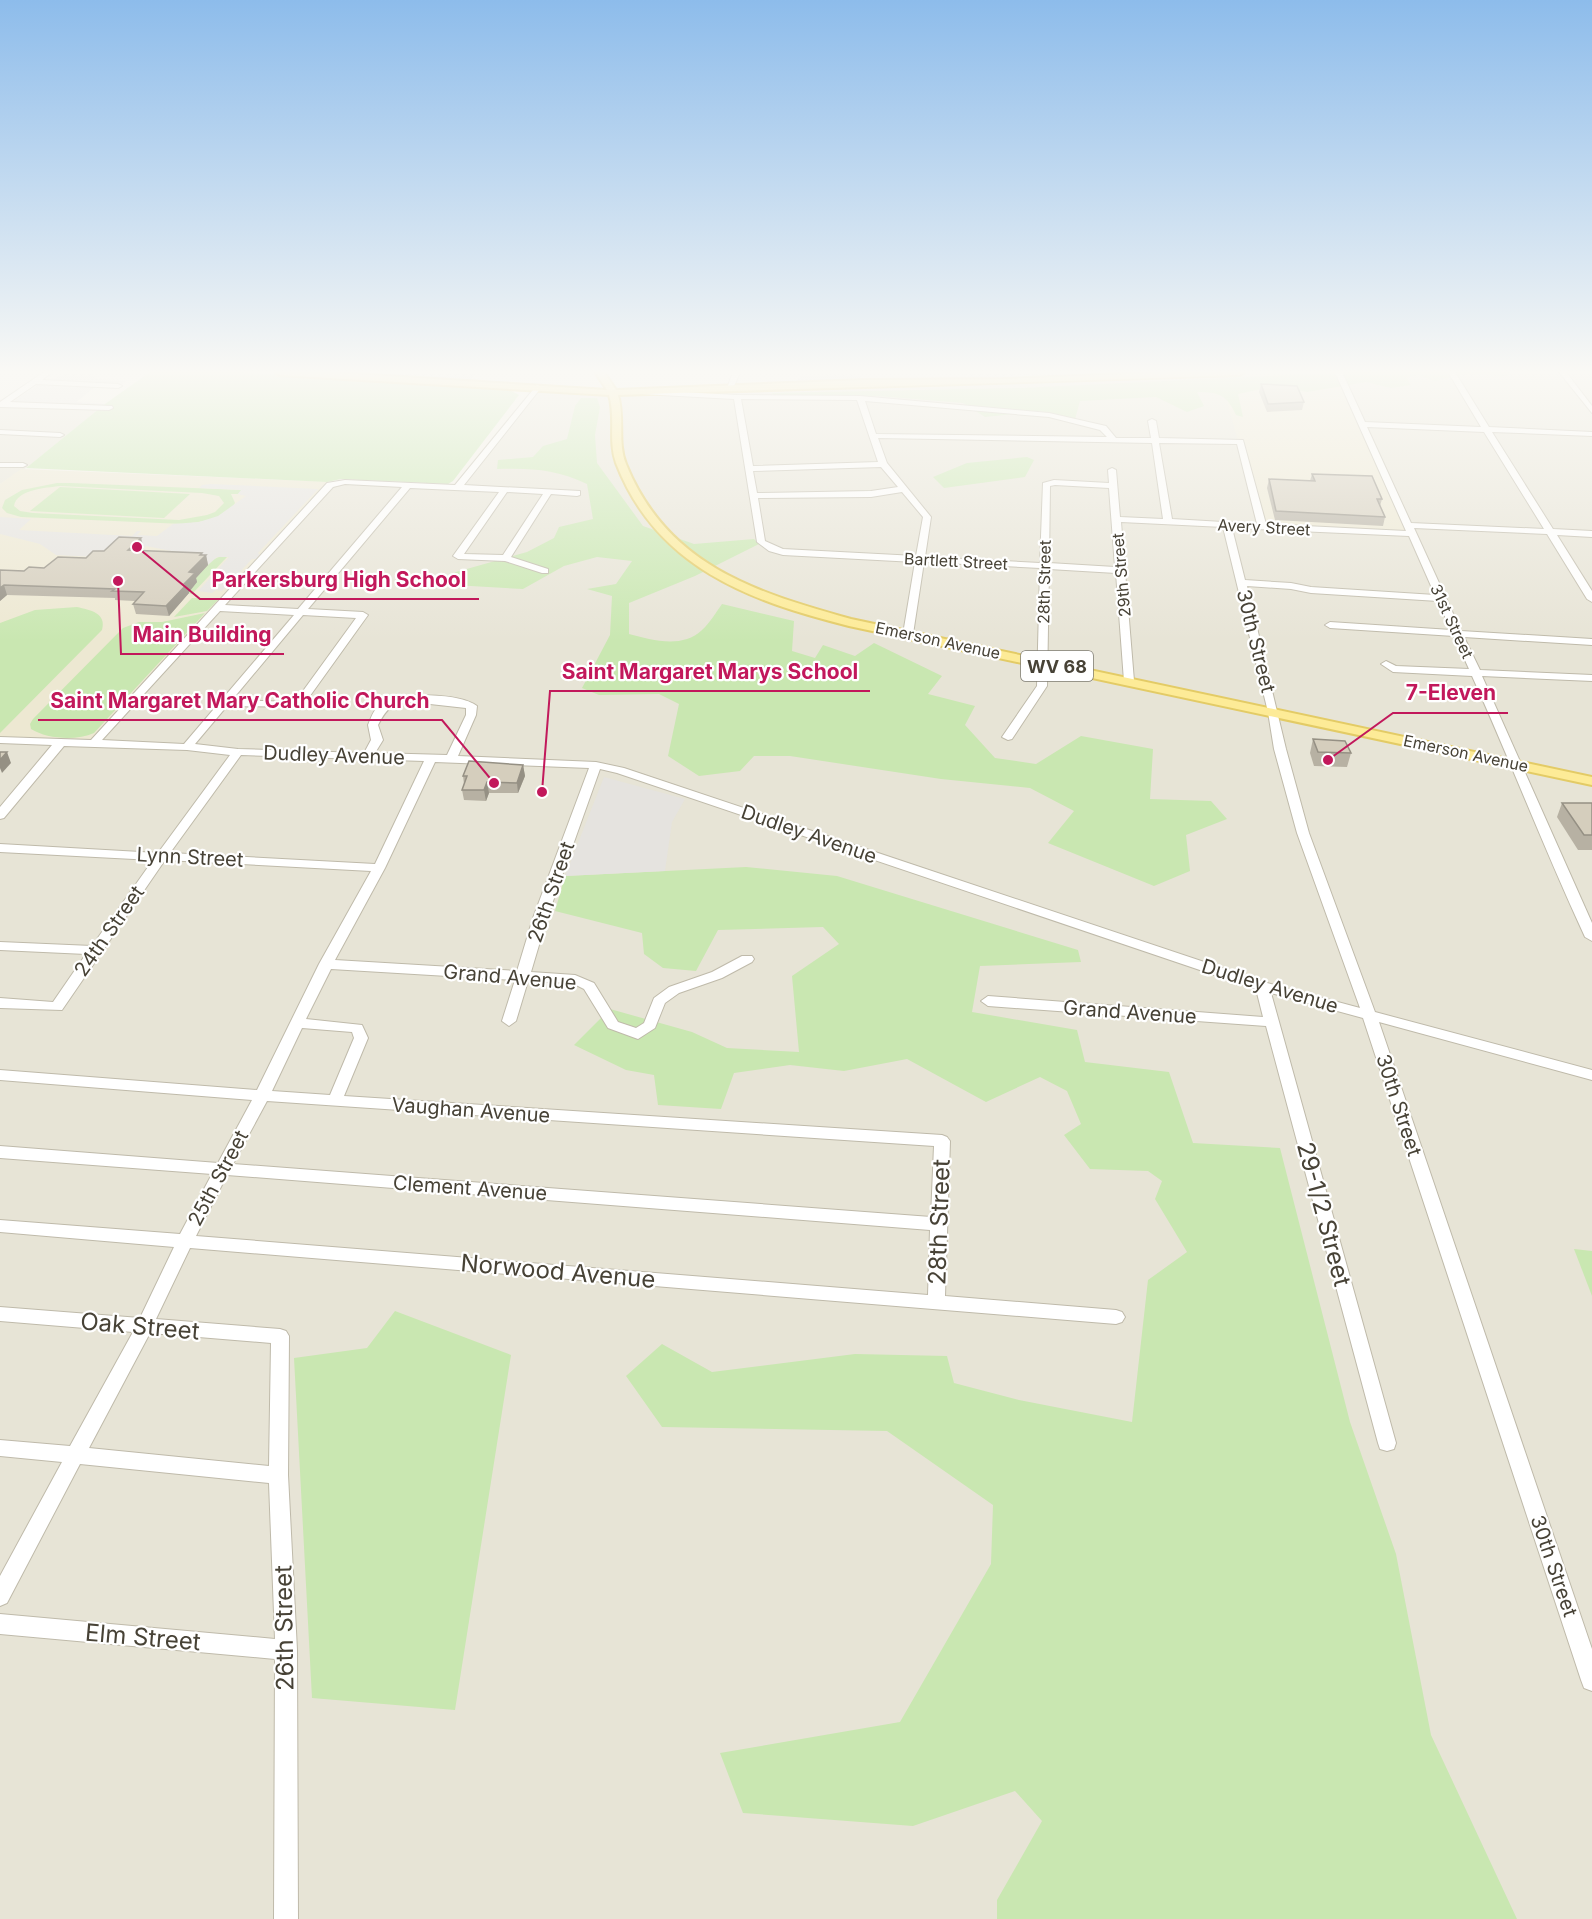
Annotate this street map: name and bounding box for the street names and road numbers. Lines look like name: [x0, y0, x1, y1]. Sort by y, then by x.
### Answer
street label: Avery Street: [1217, 515, 1311, 539]
street label: 29th Street: [1107, 532, 1135, 618]
street label: 28th Street: [1033, 540, 1055, 624]
street label: Bartlett Street: [904, 548, 1008, 574]
street label: 31st Street: [1426, 581, 1478, 661]
street label: 30th Street: [1232, 587, 1281, 696]
street label: Emerson Avenue: [874, 617, 1002, 663]
road number: WV 68: [1021, 651, 1093, 681]
street label: Emerson Avenue: [1402, 730, 1530, 776]
street label: Dudley Avenue: [263, 741, 405, 769]
street label: Dudley Avenue: [738, 800, 880, 868]
street label: 26th Street: [523, 838, 580, 946]
street label: Lynn Street: [136, 842, 244, 872]
street label: 24th Street: [69, 881, 149, 981]
street label: Dudley Avenue: [1199, 954, 1341, 1018]
street label: Grand Avenue: [442, 959, 578, 995]
street label: Grand Avenue: [1063, 995, 1197, 1029]
street label: 30th Street: [1371, 1051, 1427, 1159]
street label: Vaughan Avenue: [391, 1092, 551, 1128]
street label: 25th Street: [183, 1126, 253, 1230]
street label: 29-1/2 Street: [1291, 1139, 1357, 1289]
street label: 28th Street: [922, 1158, 956, 1285]
street label: Clement Avenue: [392, 1171, 548, 1205]
street label: Norwood Avenue: [459, 1248, 657, 1294]
street label: Oak Street: [79, 1306, 201, 1346]
street label: 30th Street: [1525, 1512, 1583, 1620]
street label: 26th Street: [268, 1565, 300, 1691]
street label: Elm Street: [84, 1618, 202, 1657]

